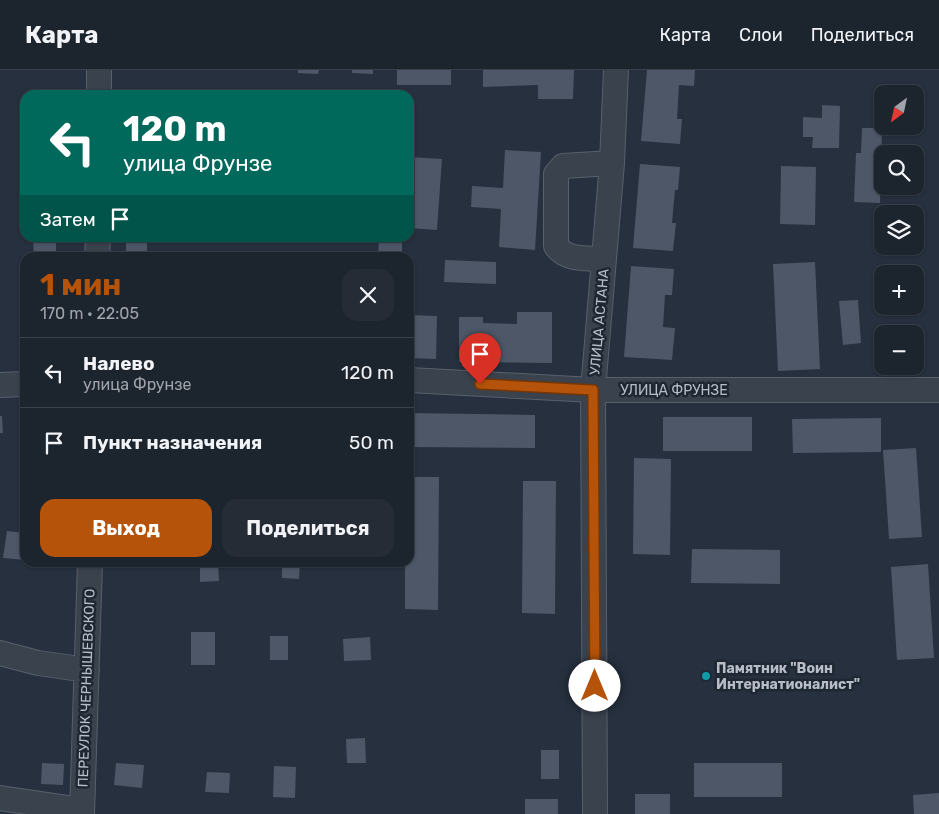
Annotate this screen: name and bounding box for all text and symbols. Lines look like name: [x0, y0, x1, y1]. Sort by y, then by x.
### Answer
text: Карта: [25, 21, 98, 49]
text: Карта: [660, 24, 711, 46]
text: Слои: [739, 24, 783, 46]
text: Поделиться: [811, 24, 914, 46]
north arrow: [874, 85, 924, 135]
map controls: [874, 85, 924, 375]
text: 120 m: [123, 108, 226, 150]
icon: left: [40, 110, 105, 175]
button: search: [874, 145, 924, 195]
text: улица Фрунзе: [123, 150, 272, 177]
icon: arrive: [106, 205, 134, 233]
button: layers: [874, 205, 924, 255]
text: Затем: [40, 208, 96, 231]
button: +: [874, 265, 924, 315]
text: 1 мин: [40, 267, 121, 303]
street label: УЛИЦА АСТАНА: [586, 268, 613, 376]
button: close: [342, 269, 394, 321]
text: 170 m · 22:05: [40, 304, 139, 323]
button: −: [874, 325, 924, 375]
pin: [459, 333, 501, 384]
icon: arrive: [466, 340, 494, 368]
text: Налево: [83, 352, 155, 375]
icon: left: [40, 359, 68, 387]
text: 120 m: [341, 361, 394, 384]
text: улица Фрунзе: [83, 375, 192, 394]
street label: УЛИЦА ФРУНЗЕ: [620, 382, 728, 399]
icon: arrive: [40, 429, 68, 457]
text: Пункт назначения: [83, 431, 262, 454]
text: 50 m: [349, 431, 394, 454]
button: Выход: [40, 499, 212, 557]
button: Поделиться: [222, 499, 394, 557]
street label: ПЕРЕУЛОК ЧЕРНЫШЕВСКОГО: [75, 588, 98, 788]
position arrow: [568, 659, 620, 711]
place label: Памятник "Воин Интернатионалист": [716, 660, 860, 693]
marker: Памятник "Воин Интернатионалист": [700, 670, 712, 682]

